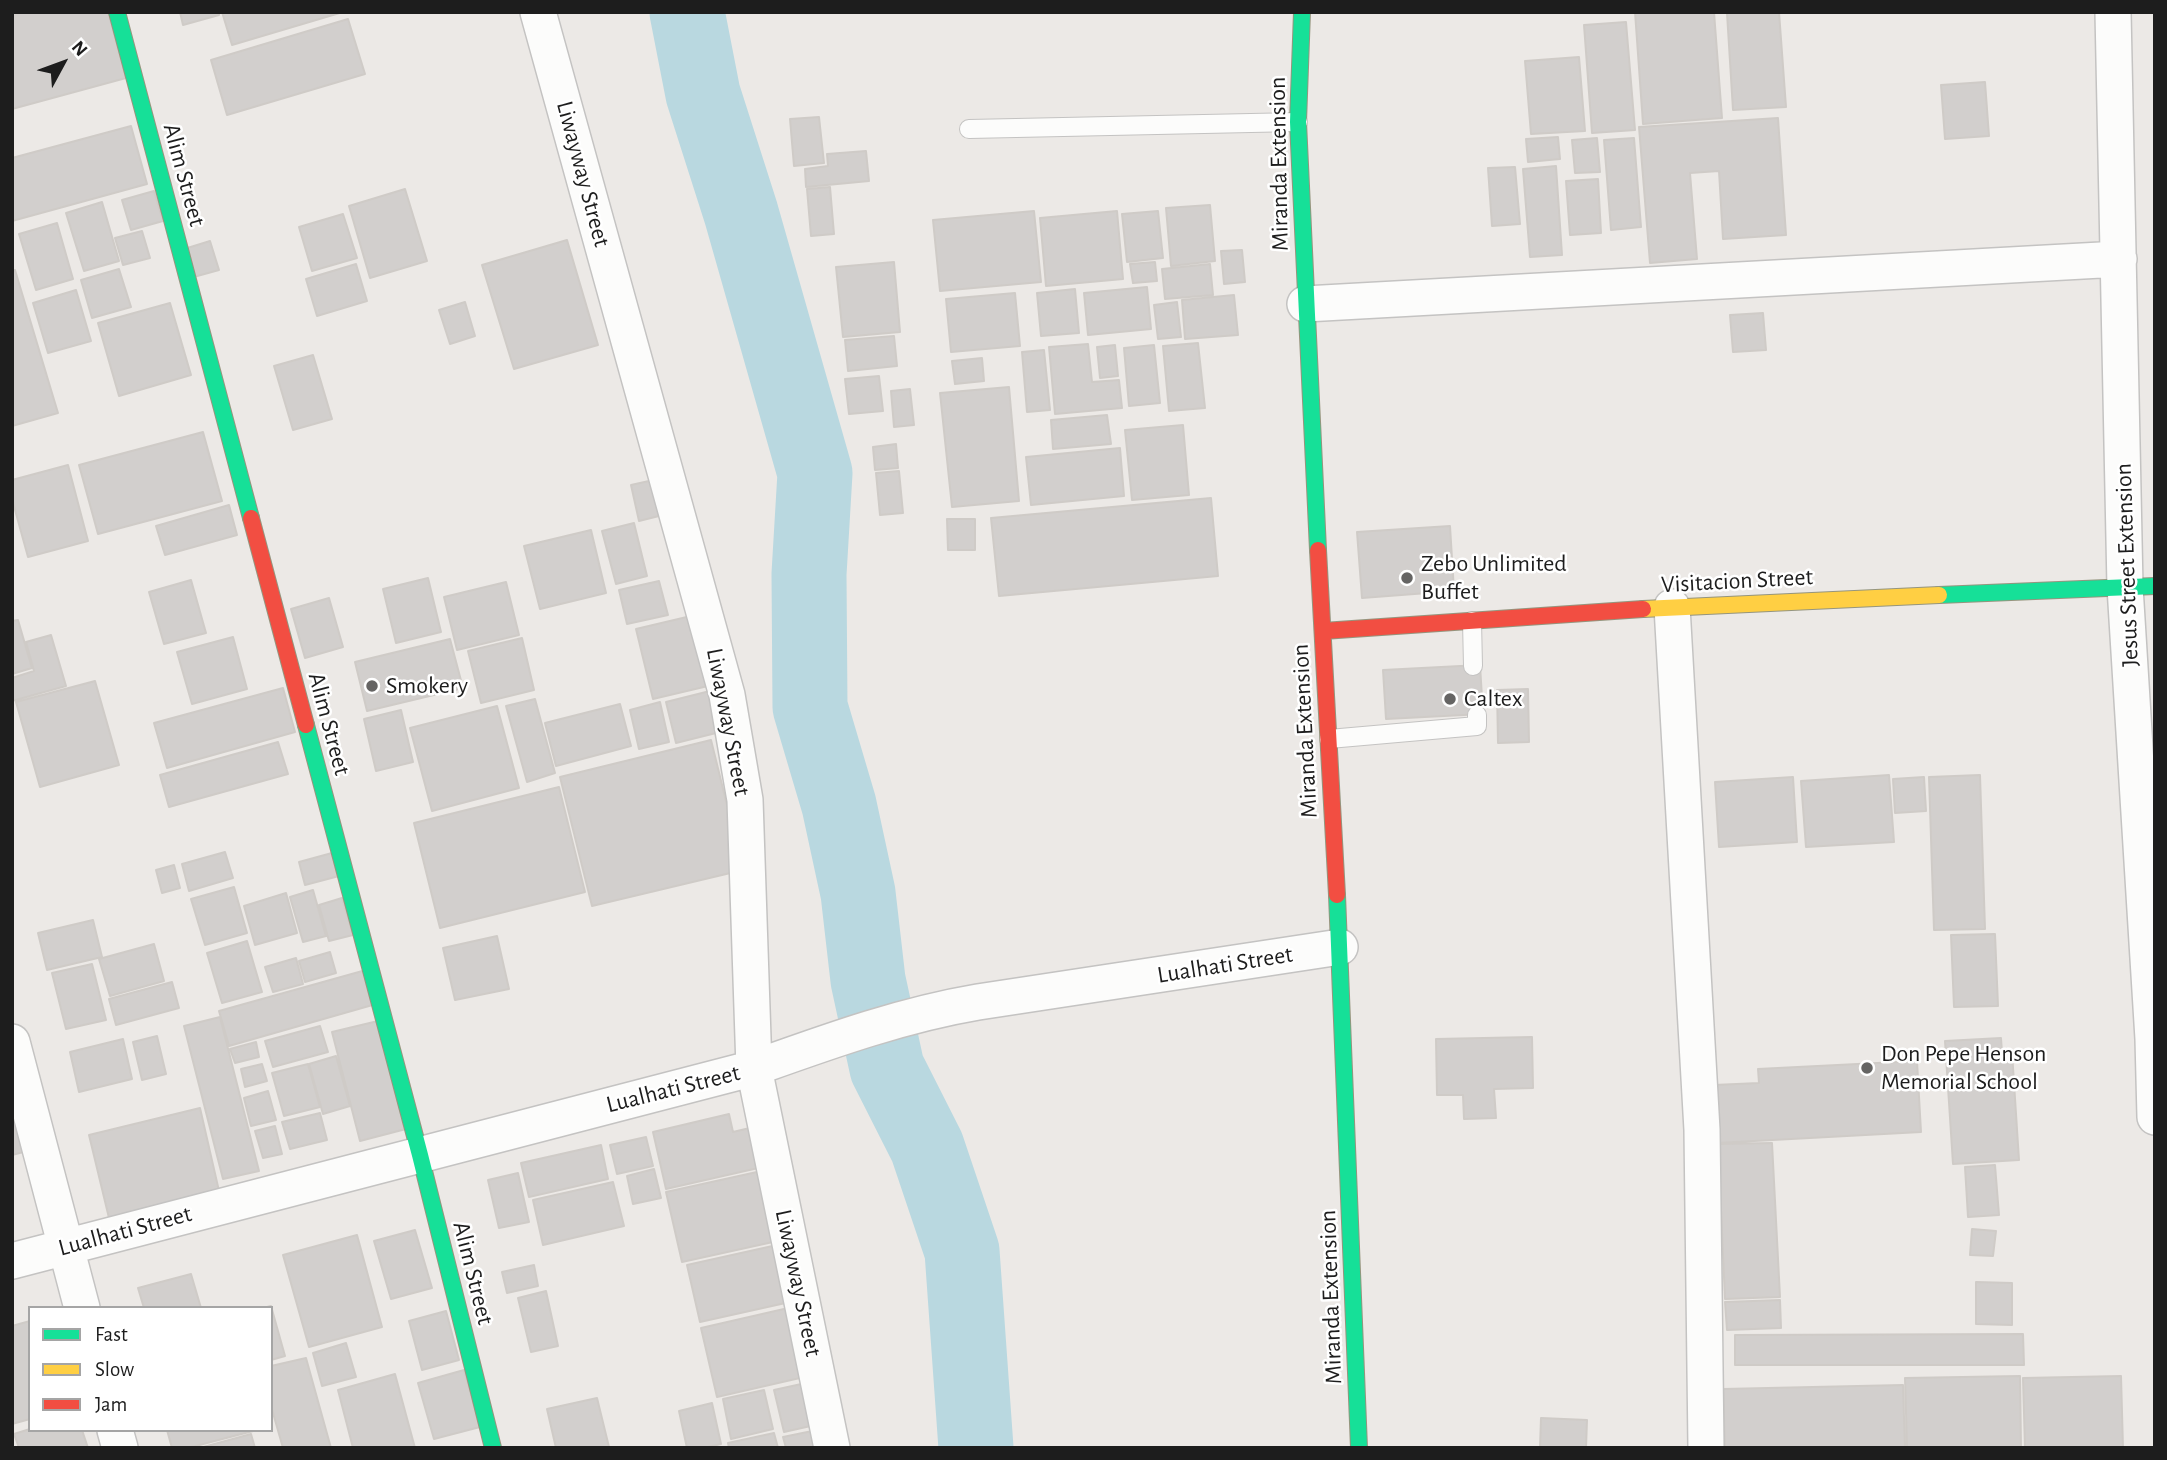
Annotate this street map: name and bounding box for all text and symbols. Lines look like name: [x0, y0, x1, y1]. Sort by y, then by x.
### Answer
north arrow: [28, 28, 98, 98]
text: N: [68, 38, 91, 60]
street label: Miranda Extension: [1263, 77, 1295, 251]
street label: Liwayway Street: [550, 98, 616, 250]
street label: Alim Street: [156, 120, 212, 230]
street label: Jesus Street Extension: [2109, 463, 2145, 667]
place label: Zebo Unlimited Buffet: [1421, 550, 1567, 606]
street label: Visitacion Street: [1660, 563, 1814, 599]
marker: Zebo Unlimited Buffet: [1399, 570, 1415, 586]
street label: Miranda Extension: [1286, 643, 1324, 819]
street label: Liwayway Street: [700, 646, 756, 798]
street label: Alim Street: [301, 669, 357, 779]
place label: Smokery: [386, 672, 468, 700]
marker: Smokery: [364, 678, 380, 694]
place label: Caltex: [1464, 685, 1522, 713]
marker: Caltex: [1442, 691, 1458, 707]
street label: Lualhati Street: [1155, 940, 1295, 990]
place label: Don Pepe Henson Memorial School: [1881, 1040, 2046, 1096]
street label: Lualhati Street: [603, 1058, 743, 1120]
marker: Don Pepe Henson Memorial School: [1859, 1060, 1875, 1076]
street label: Lualhati Street: [55, 1199, 195, 1263]
street label: Liwayway Street: [768, 1207, 828, 1359]
street label: Miranda Extension: [1314, 1209, 1348, 1385]
street label: Alim Street: [446, 1218, 500, 1328]
legend: [28, 1306, 273, 1432]
text: Fast: [95, 1324, 128, 1345]
text: Slow: [95, 1359, 134, 1380]
text: Jam: [95, 1394, 127, 1415]

